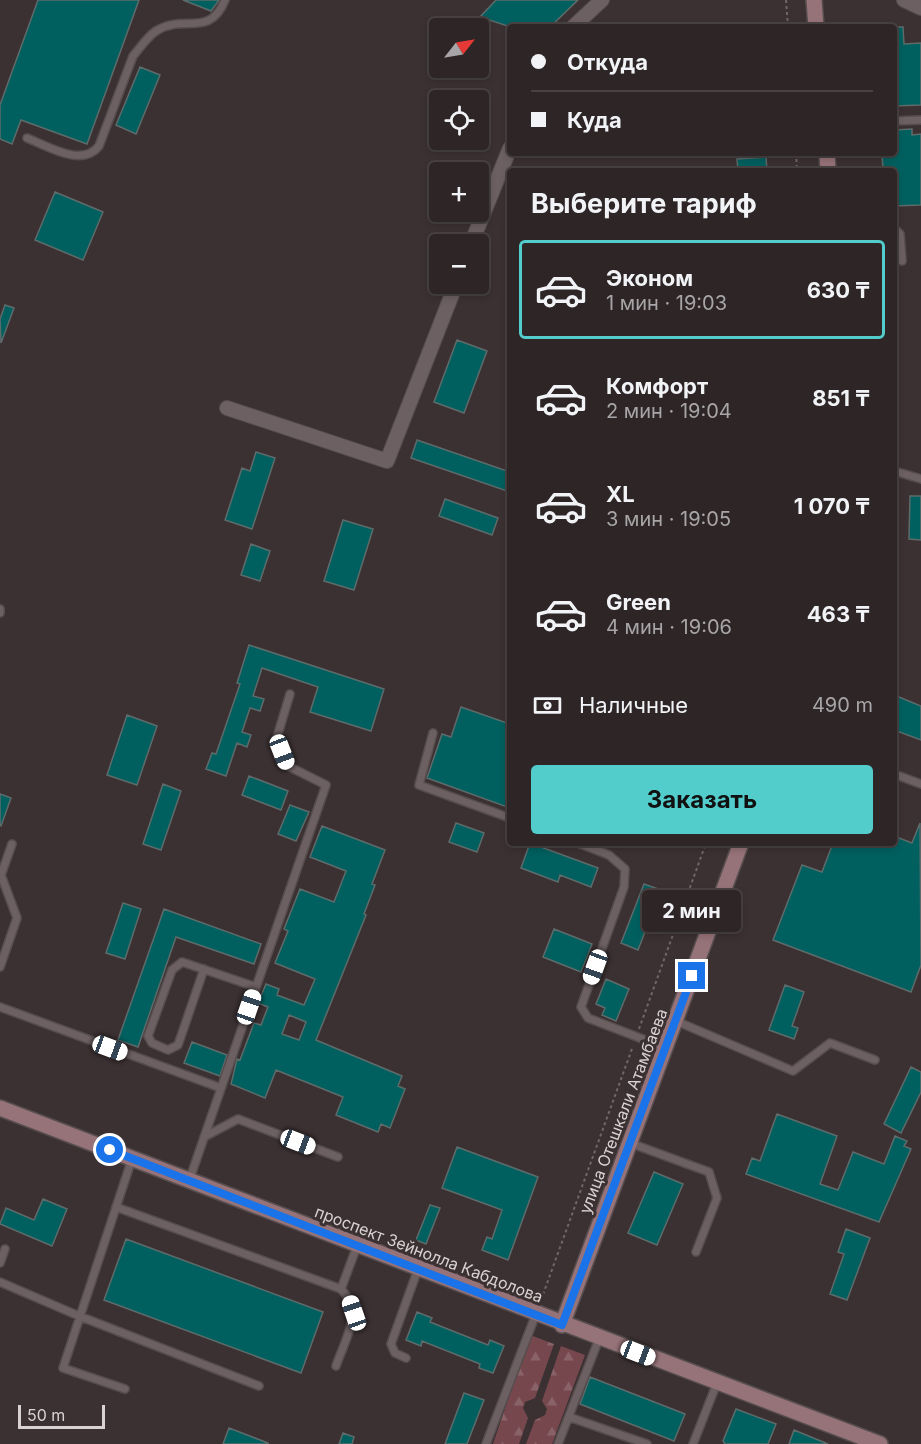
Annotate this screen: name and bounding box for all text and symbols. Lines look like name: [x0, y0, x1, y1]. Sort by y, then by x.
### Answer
north arrow: [429, 18, 489, 78]
map controls: [429, 18, 489, 294]
text: Откуда: [567, 49, 648, 75]
button: locate: [429, 90, 489, 150]
text: Куда: [567, 107, 622, 133]
button: +: [429, 162, 489, 222]
text: Выберите тариф: [531, 187, 757, 220]
button: −: [429, 234, 489, 294]
icon: car: [534, 263, 588, 317]
text: Эконом: [606, 265, 693, 291]
text: 630 ₸: [807, 277, 870, 303]
text: 1 мин · 19:03: [606, 291, 727, 315]
icon: car: [534, 371, 588, 425]
text: Комфорт: [606, 373, 708, 399]
text: 851 ₸: [812, 385, 870, 411]
text: 2 мин · 19:04: [606, 399, 732, 423]
icon: car: [534, 479, 588, 533]
text: XL: [606, 481, 635, 507]
text: 1 070 ₸: [794, 493, 870, 519]
text: 3 мин · 19:05: [606, 507, 731, 531]
icon: car: [534, 587, 588, 641]
text: Green: [606, 589, 671, 615]
text: 463 ₸: [807, 601, 870, 627]
text: 4 мин · 19:06: [606, 615, 732, 639]
icon: cash: [531, 689, 564, 722]
text: Наличные: [579, 692, 688, 718]
text: 490 m: [812, 693, 873, 717]
car: [267, 732, 297, 772]
button: Заказать: [531, 765, 873, 834]
callout: 2 мин: [642, 889, 742, 931]
text: 2 мин: [662, 899, 721, 923]
car: [580, 947, 610, 987]
route end: [678, 962, 705, 989]
car: [235, 987, 263, 1027]
street label: улица Отешкали Атамбаева: [575, 1006, 671, 1216]
car: [90, 1033, 130, 1063]
car: [278, 1127, 318, 1157]
route start: [96, 1136, 123, 1163]
street label: проспект Зейнолла Кабдолова: [312, 1201, 546, 1307]
car: [340, 1293, 368, 1333]
car: [618, 1338, 658, 1368]
scale bar: [18, 1402, 105, 1430]
text: 50 m: [27, 1405, 65, 1425]

